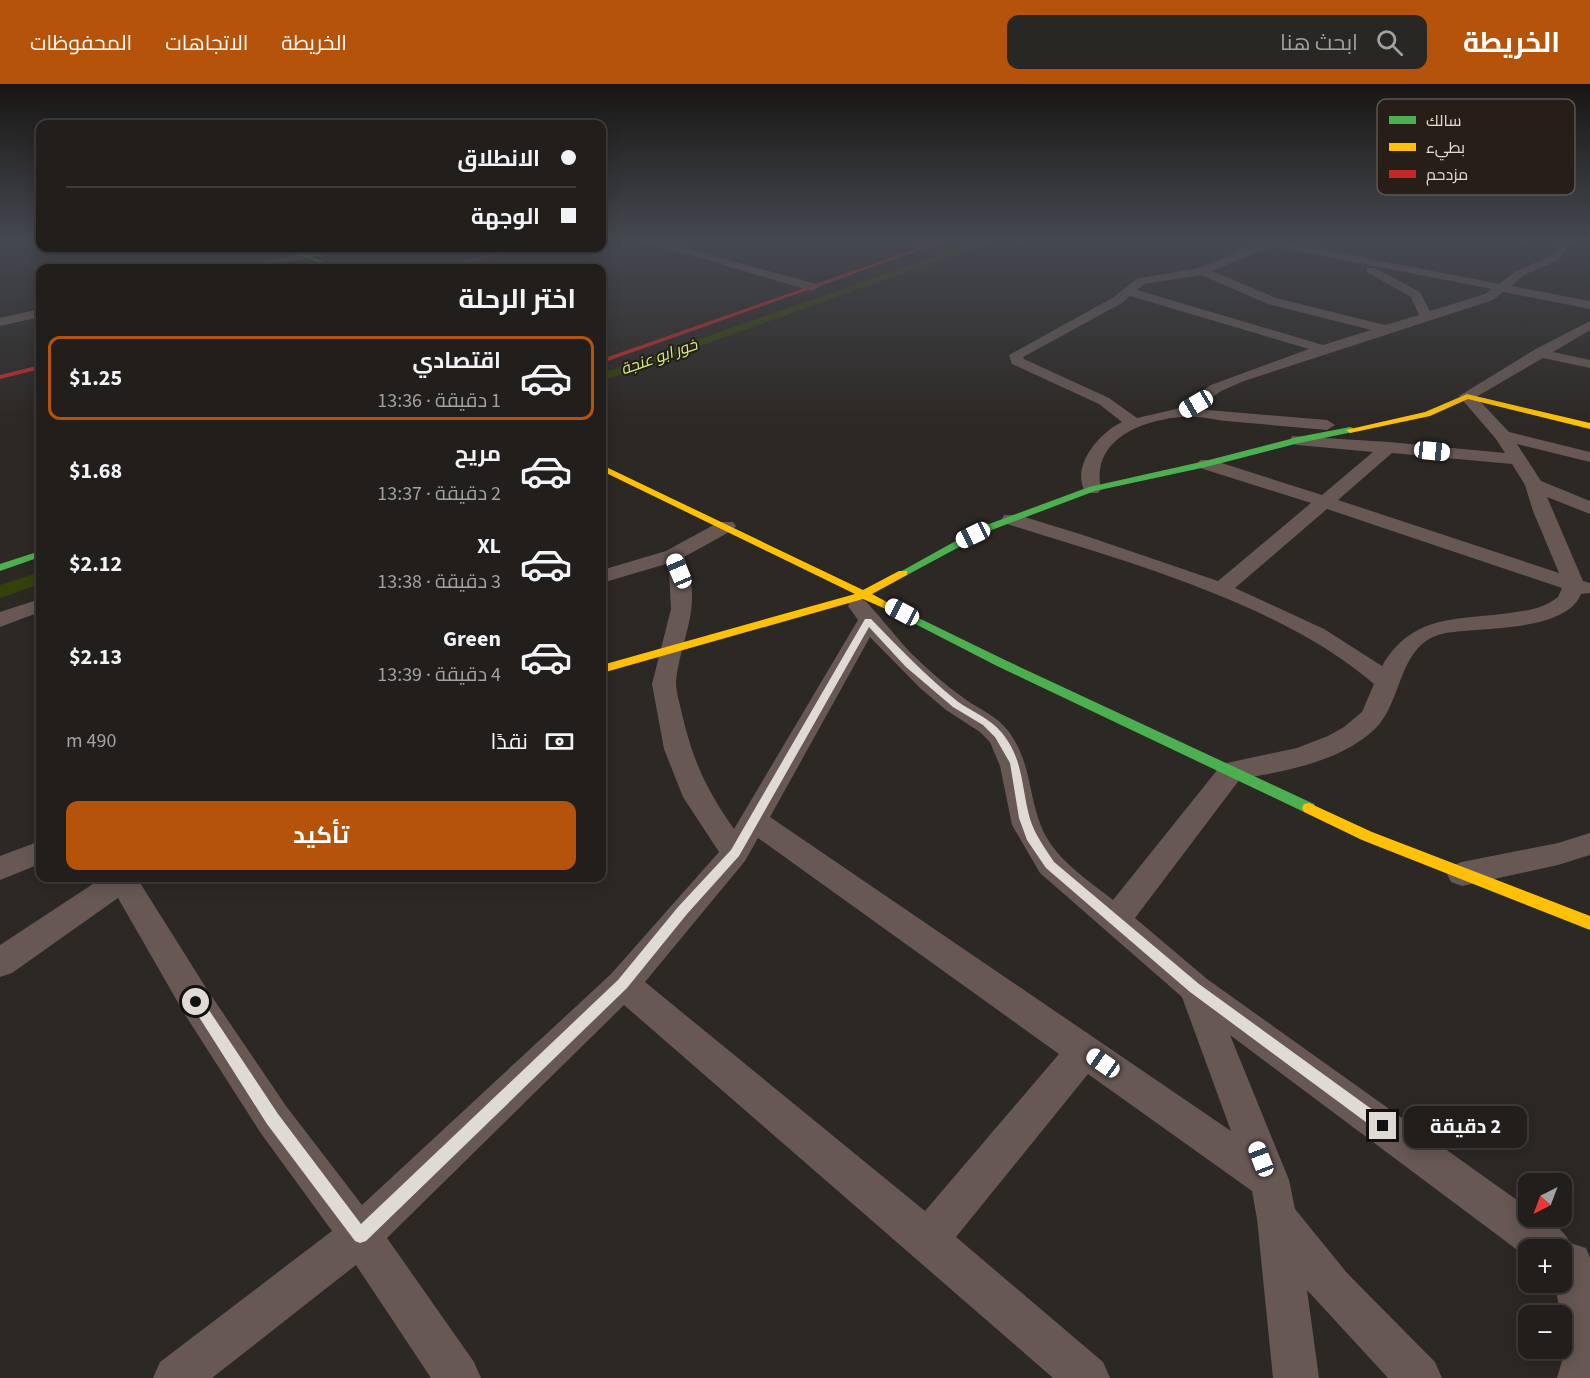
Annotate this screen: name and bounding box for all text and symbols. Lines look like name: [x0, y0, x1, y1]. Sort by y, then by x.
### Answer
search box: [1007, 15, 1427, 69]
text: الخريطة: [1463, 23, 1560, 63]
icon: search: [1373, 26, 1406, 59]
text: ابحث هنا: [1280, 27, 1358, 59]
text: المحفوظات: [30, 28, 132, 58]
text: الاتجاهات: [165, 28, 248, 58]
text: الخريطة: [281, 28, 347, 58]
legend: [1377, 99, 1575, 195]
text: سالك: [1426, 110, 1461, 132]
text: بطيء: [1426, 137, 1465, 161]
text: الانطلاق: [457, 143, 540, 175]
text: مزدحم: [1426, 164, 1468, 186]
text: الوجهة: [471, 201, 540, 233]
text: اختر الرحلة: [458, 280, 576, 319]
water label: خور ابو عنجة: [618, 333, 701, 380]
text: اقتصادي: [412, 345, 501, 377]
icon: car: [519, 351, 573, 405]
text: $1.25: [69, 362, 122, 394]
text: 1 دقيقة · 13:36: [377, 387, 501, 415]
car: [1176, 387, 1216, 421]
text: مريح: [455, 438, 501, 470]
car: [1413, 440, 1451, 462]
icon: car: [519, 444, 573, 498]
text: $1.68: [69, 455, 122, 487]
text: 2 دقيقة · 13:37: [377, 480, 501, 508]
car: [953, 519, 993, 551]
text: XL: [477, 530, 501, 562]
icon: car: [519, 537, 573, 591]
text: $2.12: [69, 548, 122, 580]
car: [664, 551, 694, 591]
text: 3 دقيقة · 13:38: [377, 568, 501, 596]
car: [882, 596, 922, 628]
text: Green: [443, 623, 501, 655]
icon: car: [519, 630, 573, 684]
text: $2.13: [69, 641, 122, 673]
text: 4 دقيقة · 13:39: [377, 661, 501, 689]
icon: cash: [543, 725, 576, 758]
text: نقدًا: [490, 726, 528, 758]
text: 490 m: [66, 727, 116, 755]
button: تأكيد: [66, 801, 576, 870]
route start: [182, 988, 209, 1015]
car: [1083, 1045, 1123, 1081]
callout: 2 دقيقة: [1404, 1105, 1527, 1147]
route end: [1369, 1112, 1396, 1139]
text: 2 دقيقة: [1430, 1113, 1501, 1141]
car: [1246, 1139, 1276, 1179]
north arrow: [1518, 1173, 1572, 1227]
map controls: [1518, 1173, 1572, 1359]
button: +: [1518, 1239, 1572, 1293]
button: −: [1518, 1305, 1572, 1359]

